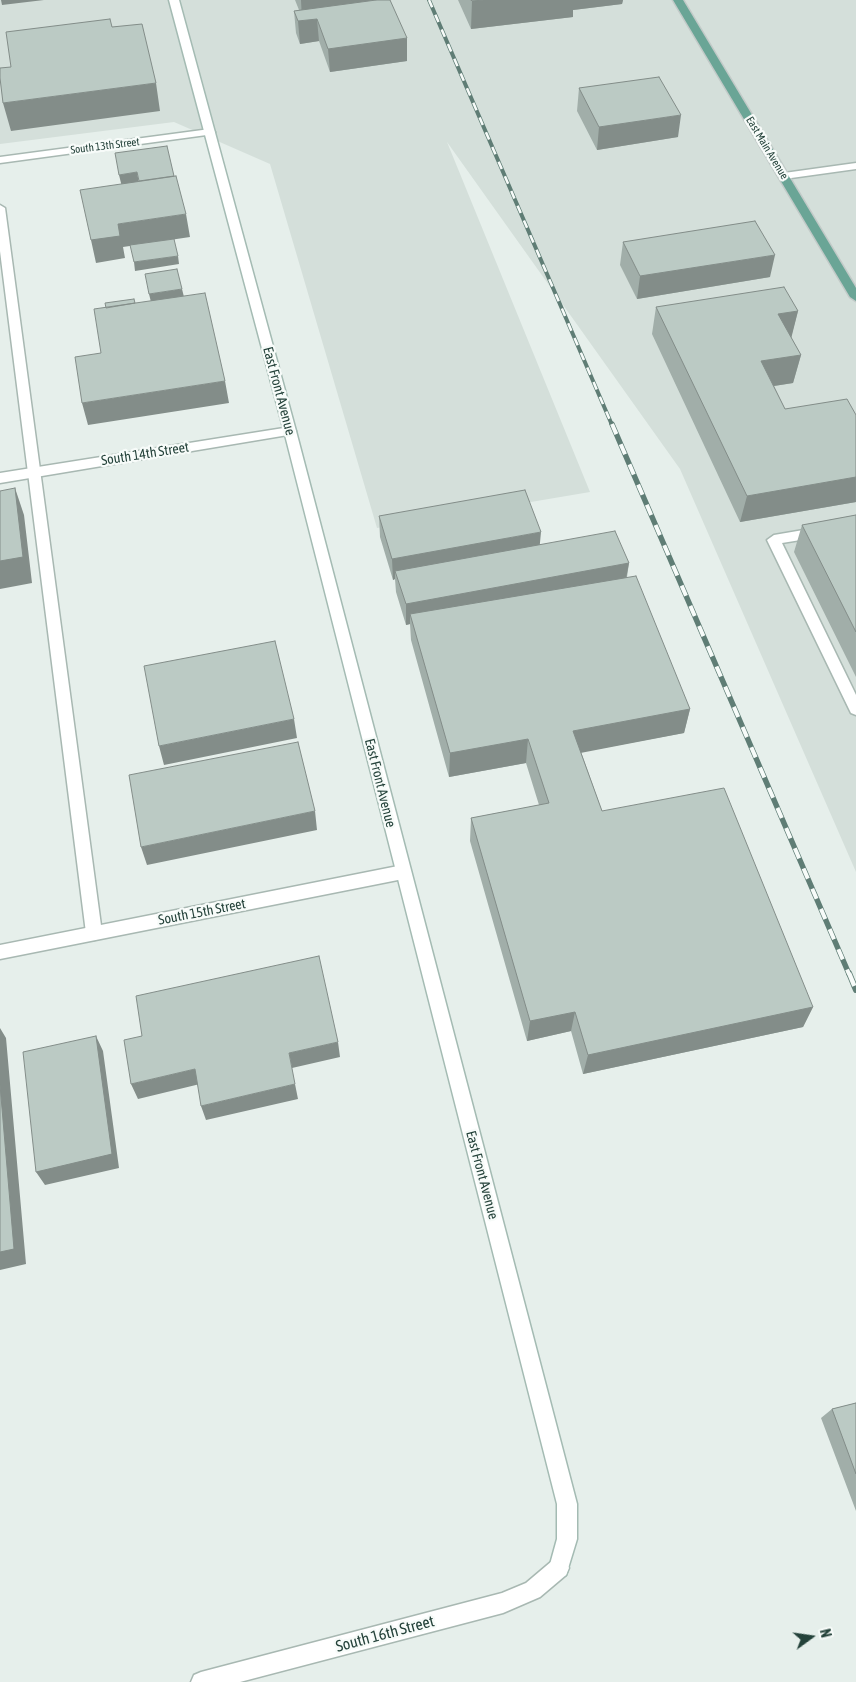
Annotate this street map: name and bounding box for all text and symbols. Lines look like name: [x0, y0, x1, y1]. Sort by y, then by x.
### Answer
street label: East Main Avenue: [743, 114, 791, 182]
street label: South 13th Street: [70, 135, 140, 157]
street label: East Front Avenue: [259, 345, 299, 437]
street label: South 14th Street: [100, 439, 190, 469]
street label: East Front Avenue: [361, 737, 399, 829]
street label: South 15th Street: [157, 895, 247, 929]
street label: East Front Avenue: [462, 1129, 502, 1221]
street label: South 16th Street: [334, 1612, 436, 1656]
north arrow: [786, 1612, 836, 1662]
text: N: [817, 1627, 834, 1639]

